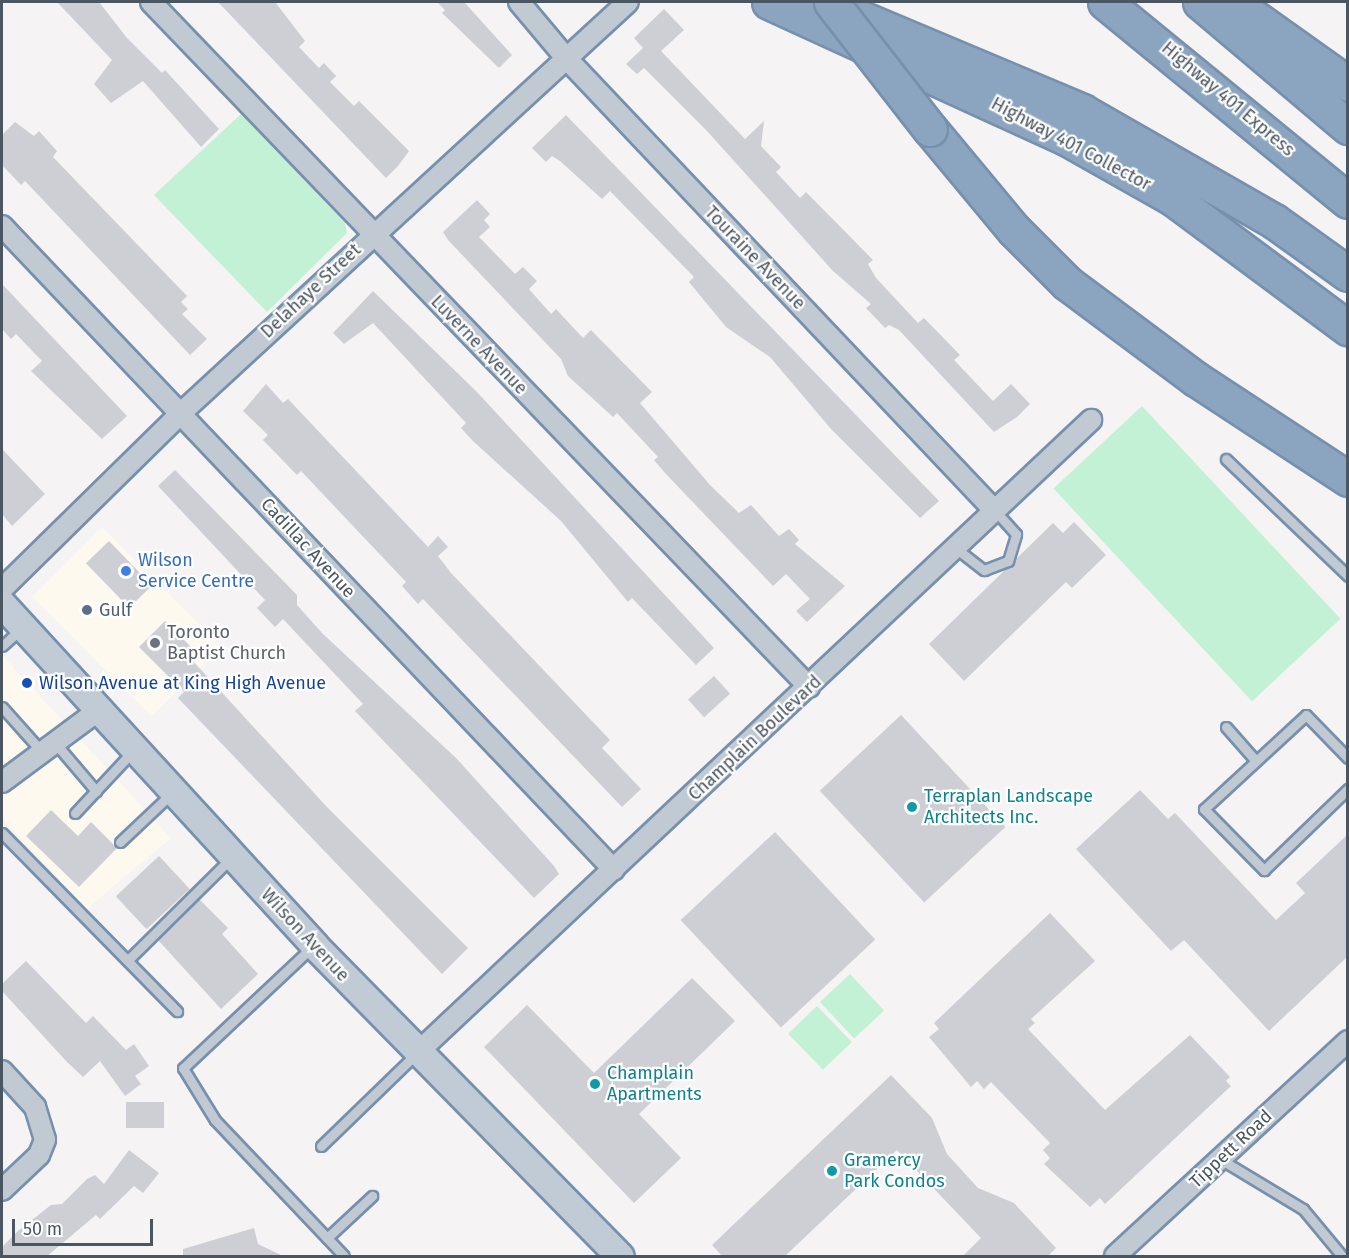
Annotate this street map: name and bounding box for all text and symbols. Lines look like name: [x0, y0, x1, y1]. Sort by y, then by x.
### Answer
street label: Highway 401 Express: [1157, 37, 1299, 161]
street label: Highway 401 Collector: [988, 93, 1154, 195]
street label: Touraine Avenue: [700, 202, 810, 314]
street label: Delahaye Street: [257, 239, 365, 343]
street label: Luverne Avenue: [426, 291, 532, 399]
street label: Cadillac Avenue: [256, 493, 360, 603]
place label: Wilson Service Centre: [138, 550, 254, 592]
marker: Wilson Service Centre: [119, 564, 133, 578]
place label: Gulf: [99, 599, 132, 621]
marker: Gulf: [80, 603, 94, 617]
place label: Toronto Baptist Church: [167, 622, 286, 664]
marker: Toronto Baptist Church: [148, 636, 162, 650]
street label: Champlain Boulevard: [684, 671, 826, 805]
place label: Wilson Avenue at King High Avenue: [39, 672, 326, 694]
marker: Wilson Avenue at King High Avenue: [20, 676, 34, 690]
place label: Terraplan Landscape Architects Inc.: [924, 786, 1093, 828]
marker: Terraplan Landscape Architects Inc.: [905, 800, 919, 814]
street label: Wilson Avenue: [256, 884, 354, 986]
place label: Champlain Apartments: [607, 1063, 702, 1106]
marker: Champlain Apartments: [588, 1077, 602, 1091]
street label: Tippett Road: [1185, 1105, 1277, 1193]
place label: Gramercy Park Condos: [844, 1150, 945, 1192]
marker: Gramercy Park Condos: [825, 1164, 839, 1178]
scale bar: [15, 1207, 156, 1245]
text: 50 m: [23, 1218, 62, 1240]

